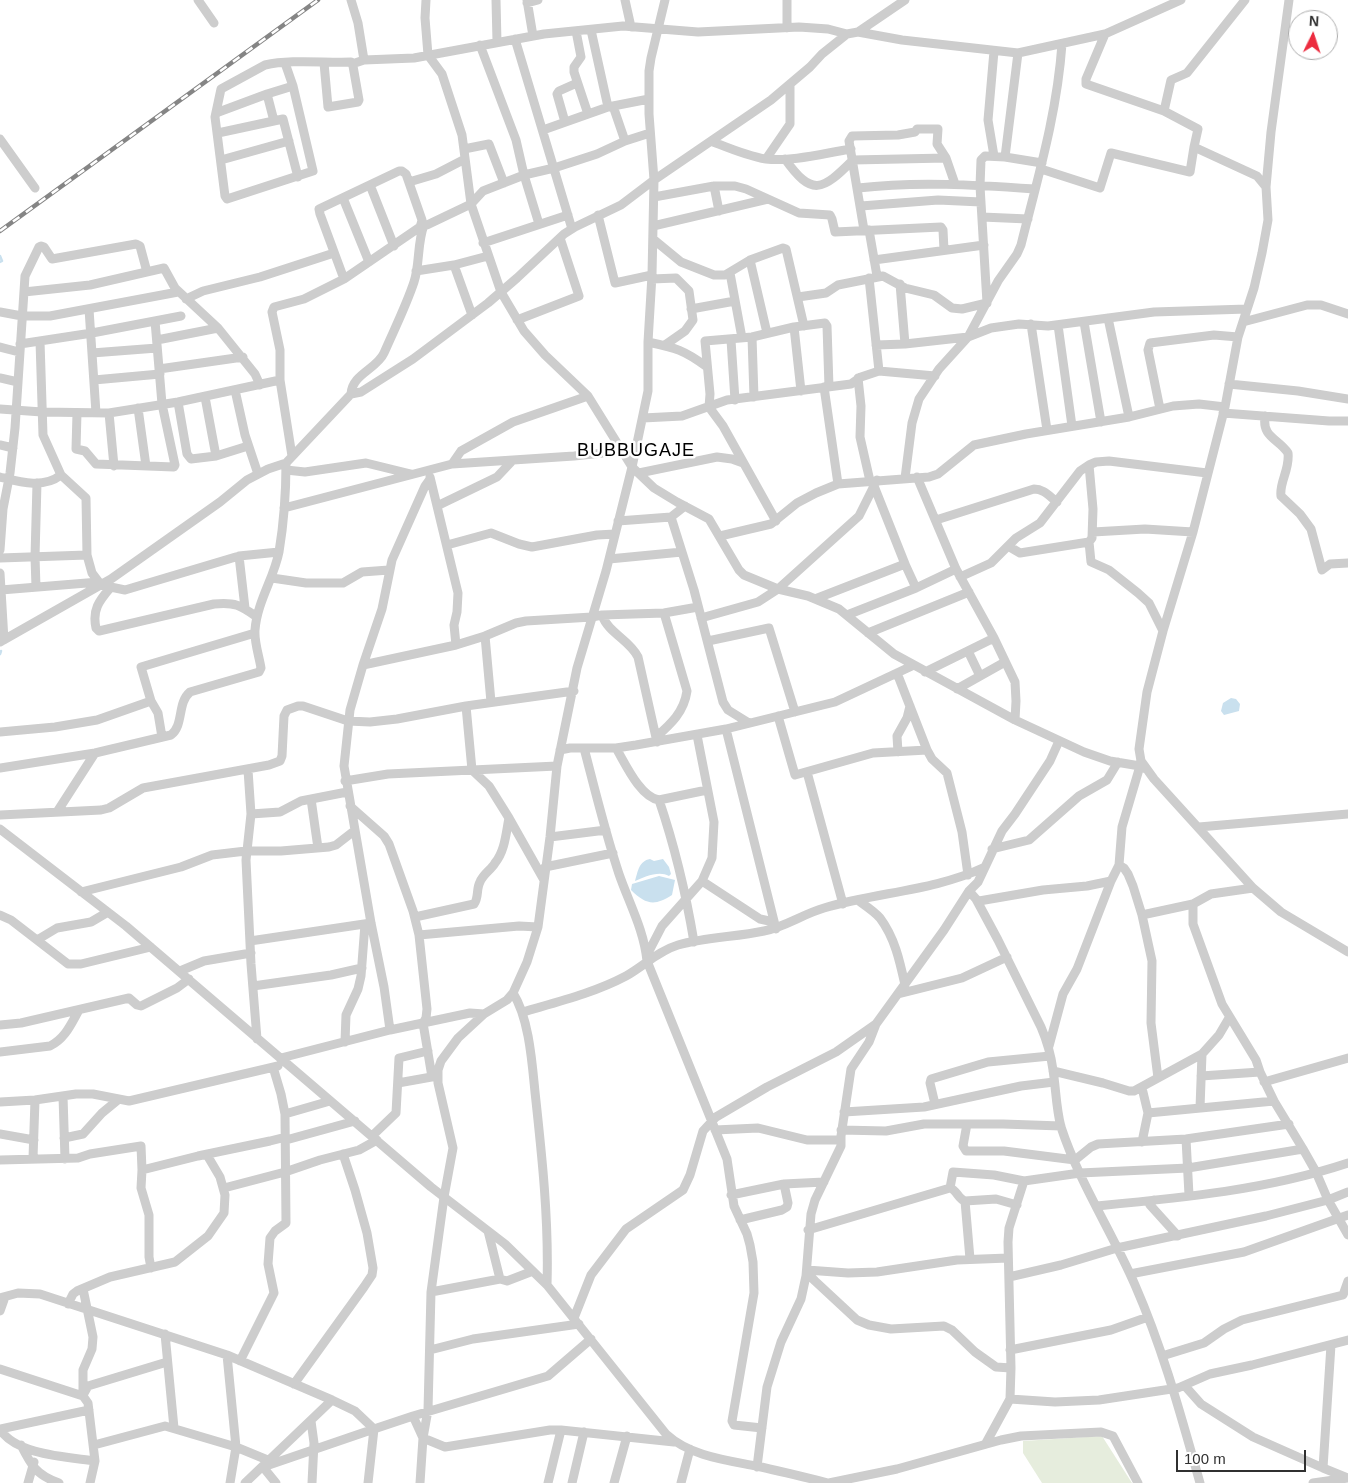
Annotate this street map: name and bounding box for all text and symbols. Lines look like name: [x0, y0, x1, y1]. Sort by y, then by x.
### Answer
north arrow: [1288, 10, 1338, 60]
text: N: [1308, 13, 1320, 29]
district label: BUBBUGAJE: [576, 440, 696, 462]
scale bar: [1178, 1440, 1308, 1472]
text: 100 m: [1184, 1450, 1226, 1467]

